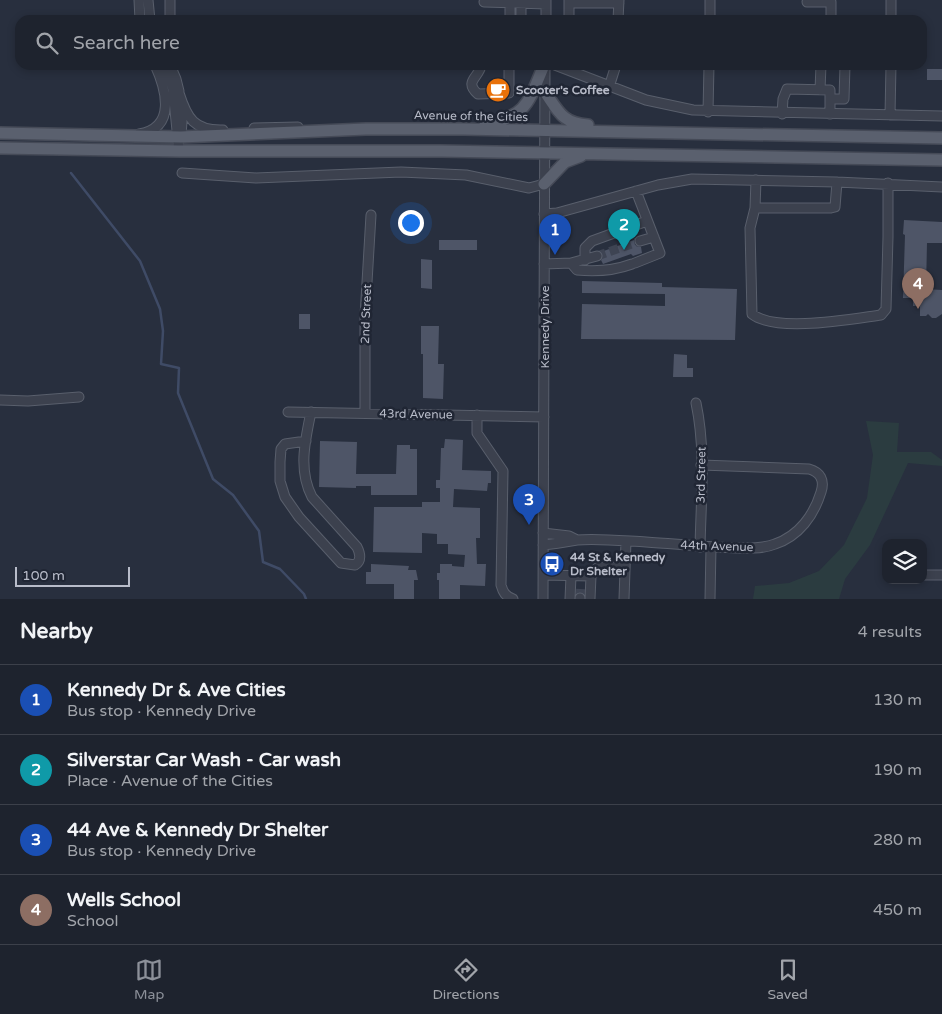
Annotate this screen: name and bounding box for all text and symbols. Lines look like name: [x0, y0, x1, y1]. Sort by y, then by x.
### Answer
search box: [15, 15, 927, 70]
icon: search: [33, 29, 61, 57]
text: Search here: [73, 32, 180, 54]
cafe icon: Scooter's Coffee: [485, 77, 511, 103]
place label: Scooter's Coffee: [516, 83, 610, 97]
street label: Avenue of the Cities: [414, 108, 528, 124]
pin: 2: [608, 209, 640, 250]
your location: [398, 210, 424, 236]
pin: 1: [539, 214, 571, 255]
pin: 4: [902, 268, 934, 309]
street label: 2nd Street: [358, 283, 374, 344]
street label: Kennedy Drive: [538, 285, 552, 368]
street label: 43rd Avenue: [379, 406, 453, 422]
street label: 3rd Street: [694, 446, 709, 504]
pin: 3: [513, 484, 545, 525]
street label: 44th Avenue: [680, 538, 754, 554]
map controls: [882, 539, 927, 584]
button: layers: [882, 539, 927, 584]
place label: 44 St & Kennedy Dr Shelter: [570, 550, 666, 578]
bus stop icon: 44 St & Kennedy Dr Shelter: [539, 551, 565, 577]
scale bar: [15, 564, 130, 587]
text: 100 m: [22, 567, 65, 584]
text: Nearby: [20, 619, 93, 644]
text: 4 results: [858, 622, 922, 642]
text: Kennedy Dr & Ave Cities: [67, 679, 286, 701]
text: 1: [31, 690, 41, 710]
text: 130 m: [873, 690, 922, 710]
text: Bus stop · Kennedy Drive: [67, 701, 256, 721]
text: Silverstar Car Wash - Car wash: [67, 749, 341, 771]
text: 2: [31, 760, 41, 780]
text: 190 m: [873, 760, 922, 780]
text: Place · Avenue of the Cities: [67, 771, 273, 791]
text: 44 Ave & Kennedy Dr Shelter: [67, 819, 328, 841]
text: 3: [31, 830, 41, 850]
text: 280 m: [873, 830, 922, 850]
text: Bus stop · Kennedy Drive: [67, 841, 256, 861]
text: Wells School: [67, 889, 181, 911]
text: 4: [31, 900, 41, 920]
text: 450 m: [873, 900, 922, 920]
text: School: [67, 911, 119, 931]
tab: Map: [134, 956, 164, 1003]
tab: Directions: [432, 956, 499, 1003]
tab: Saved: [767, 956, 808, 1003]

